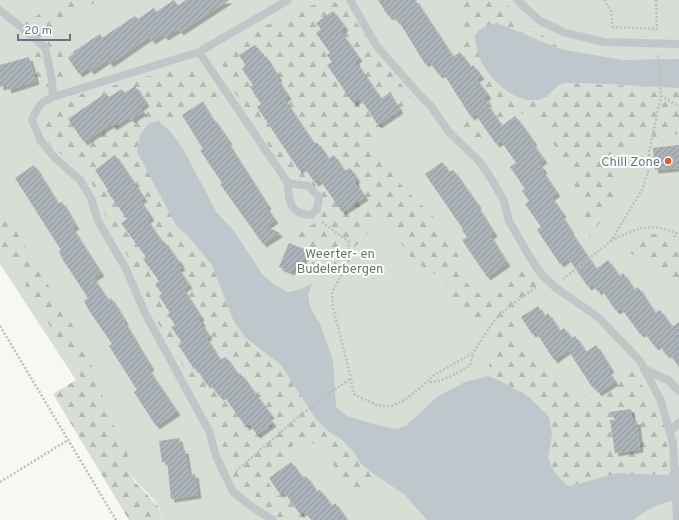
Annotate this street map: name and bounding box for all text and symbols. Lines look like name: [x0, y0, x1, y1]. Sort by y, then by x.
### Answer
scale bar: [18, 16, 70, 42]
text: 20 m: [24, 23, 52, 39]
place label: Chill Zone: [601, 155, 660, 171]
marker: Chill Zone: [663, 156, 673, 166]
park label: Weerter- en Budelerbergen: [297, 247, 383, 278]

